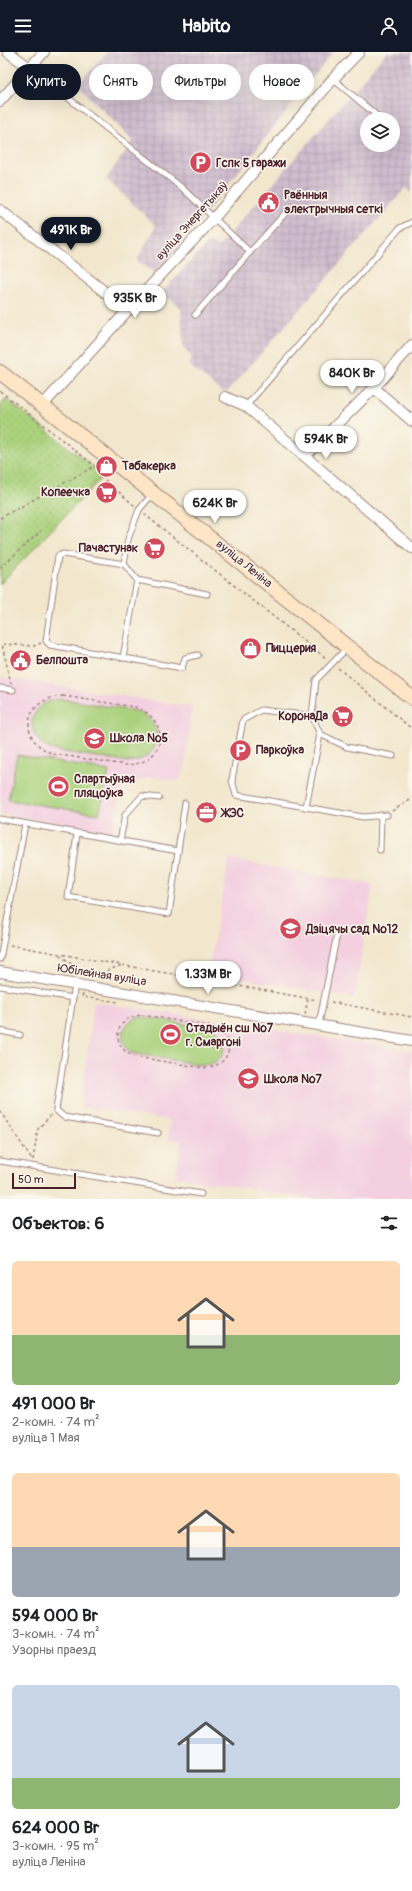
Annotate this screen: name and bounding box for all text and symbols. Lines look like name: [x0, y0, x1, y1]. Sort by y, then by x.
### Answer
icon: menu: [12, 15, 34, 37]
text: Habito: [182, 15, 230, 38]
icon: person: [378, 15, 400, 37]
chip: Купить: [12, 64, 81, 100]
chip: Снять: [89, 64, 153, 100]
chip: Фильтры: [161, 64, 241, 100]
chip: Новое: [249, 64, 314, 100]
map controls: [360, 112, 400, 152]
button: layers: [360, 112, 400, 152]
parking icon: Гспк 5 гаражи: [188, 150, 214, 176]
place label: Гспк 5 гаражи: [216, 156, 286, 171]
street label: вуліца Энергетыкаў: [153, 179, 231, 263]
place label: Раённыя электрычныя сеткі: [284, 188, 383, 217]
public building icon: Раённыя электрычныя сеткі: [255, 189, 281, 215]
pin: 491K Br: [34, 217, 108, 251]
text: 491K Br: [50, 222, 92, 238]
pin: 935K Br: [98, 285, 172, 319]
text: 935K Br: [113, 290, 157, 306]
pin: 840K Br: [315, 360, 389, 394]
text: 840K Br: [329, 365, 375, 381]
pin: 594K Br: [289, 426, 363, 460]
text: 594K Br: [304, 431, 348, 447]
shop icon: Табакерка: [93, 453, 119, 479]
place label: Табакерка: [121, 459, 176, 474]
supermarket icon: Копеечка: [93, 479, 119, 505]
place label: Копеечка: [41, 485, 90, 500]
pin: 624K Br: [178, 490, 252, 524]
text: 624K Br: [192, 495, 238, 511]
supermarket icon: Пачастунак: [141, 535, 167, 561]
street label: вуліца Леніна: [213, 537, 275, 591]
place label: Пачастунак: [79, 541, 139, 556]
shop icon: Пиццерия: [237, 635, 263, 661]
place label: Пиццерия: [266, 641, 317, 656]
public building icon: Белпошта: [8, 647, 34, 673]
place label: Белпошта: [36, 653, 88, 668]
supermarket icon: КоронаДа: [330, 703, 356, 729]
place label: КоронаДа: [278, 709, 328, 724]
school or university icon: Школа №5: [81, 725, 107, 751]
place label: Школа №5: [109, 731, 169, 746]
parking icon: Паркоўка: [227, 737, 253, 763]
place label: Паркоўка: [256, 743, 304, 758]
place label: Спартыўная пляцоўка: [74, 772, 135, 801]
sports icon: Спартыўная пляцоўка: [45, 773, 71, 799]
office icon: ЖЭС: [193, 800, 219, 826]
place label: ЖЭС: [220, 806, 244, 821]
school or university icon: Дзіцячы сад №12: [278, 916, 304, 942]
place label: Дзіцячы сад №12: [305, 922, 398, 937]
street label: Юбілейная вуліца: [57, 961, 148, 989]
pin: 1.33M Br: [167, 961, 249, 995]
text: 1.33M Br: [185, 966, 231, 982]
place label: Стадыён сш №7 г. Смаргоні: [185, 1021, 274, 1050]
sports icon: Стадыён сш №7 г. Смаргоні: [158, 1022, 184, 1048]
school or university icon: Школа №7: [235, 1066, 261, 1092]
place label: Школа №7: [263, 1072, 323, 1087]
scale bar: [12, 1171, 76, 1190]
text: 50 m: [18, 1173, 44, 1186]
icon: filters: [378, 1212, 400, 1234]
text: Объектов: 6: [12, 1213, 104, 1234]
icon: home: [170, 1287, 242, 1359]
text: 491 000 Br: [12, 1393, 95, 1414]
text: 2-комн. · 74 m²: [12, 1414, 99, 1430]
text: вуліца 1 Мая: [12, 1430, 80, 1446]
icon: home: [170, 1499, 242, 1571]
text: 594 000 Br: [12, 1605, 98, 1626]
text: 3-комн. · 74 m²: [12, 1626, 99, 1642]
text: Узорны праезд: [12, 1642, 96, 1658]
icon: home: [170, 1711, 242, 1783]
text: 624 000 Br: [12, 1817, 99, 1838]
text: 3-комн. · 95 m²: [12, 1838, 99, 1854]
text: вуліца Леніна: [12, 1854, 86, 1870]

